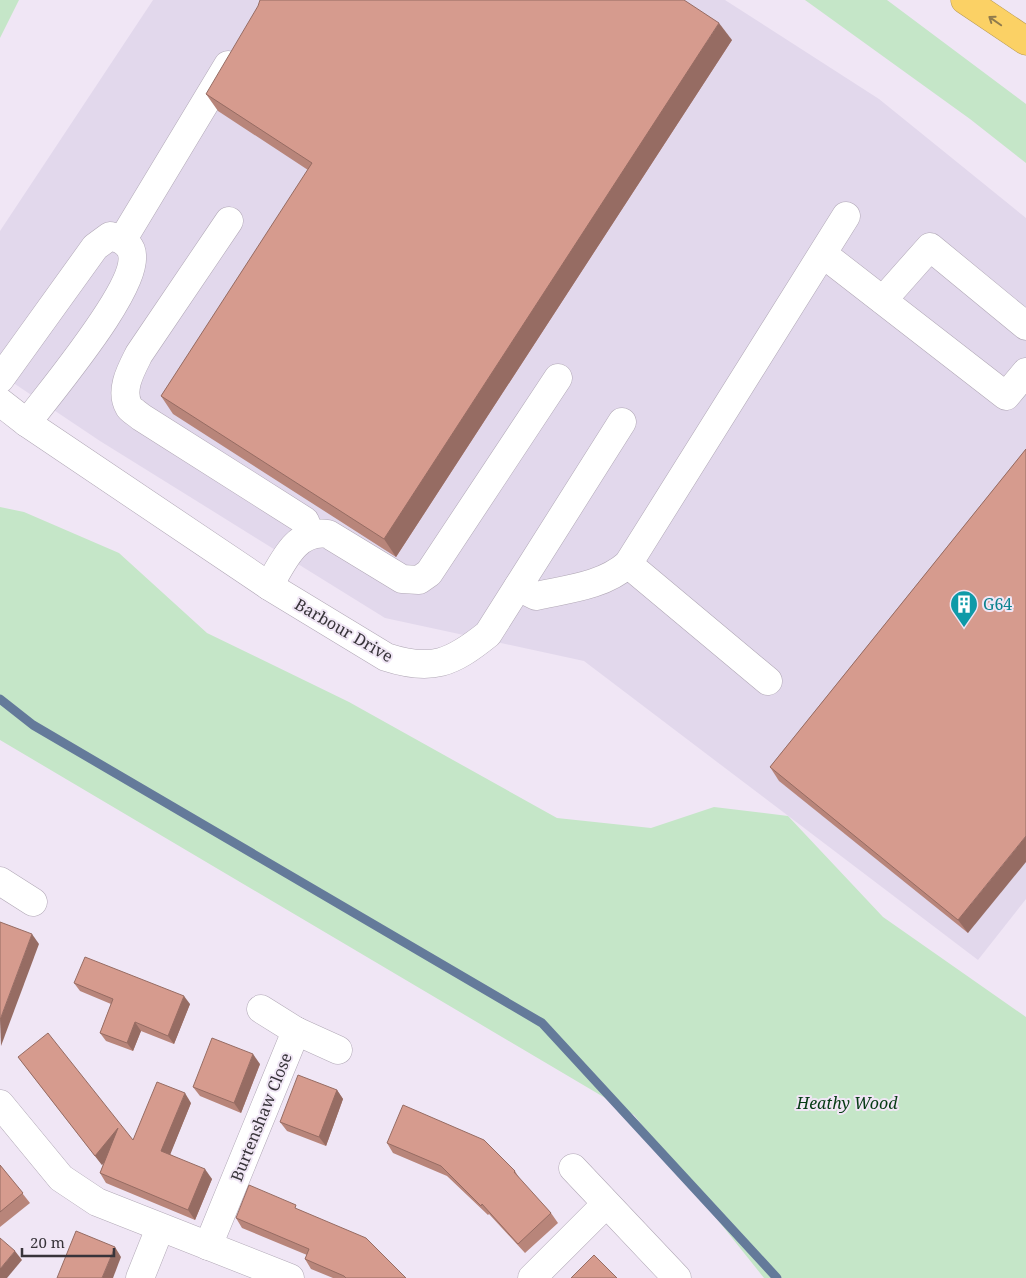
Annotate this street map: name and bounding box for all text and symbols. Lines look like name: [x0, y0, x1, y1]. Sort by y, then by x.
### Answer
one-way arrow: [989, 16, 1003, 26]
building icon: G64: [949, 589, 979, 628]
street label: Barbour Drive: [291, 593, 397, 667]
place label: G64: [983, 593, 1012, 615]
street label: Burtenshaw Close: [225, 1049, 297, 1185]
park label: Heathy Wood: [796, 1092, 898, 1114]
scale bar: [22, 1226, 115, 1258]
text: 20 m: [30, 1232, 65, 1252]

